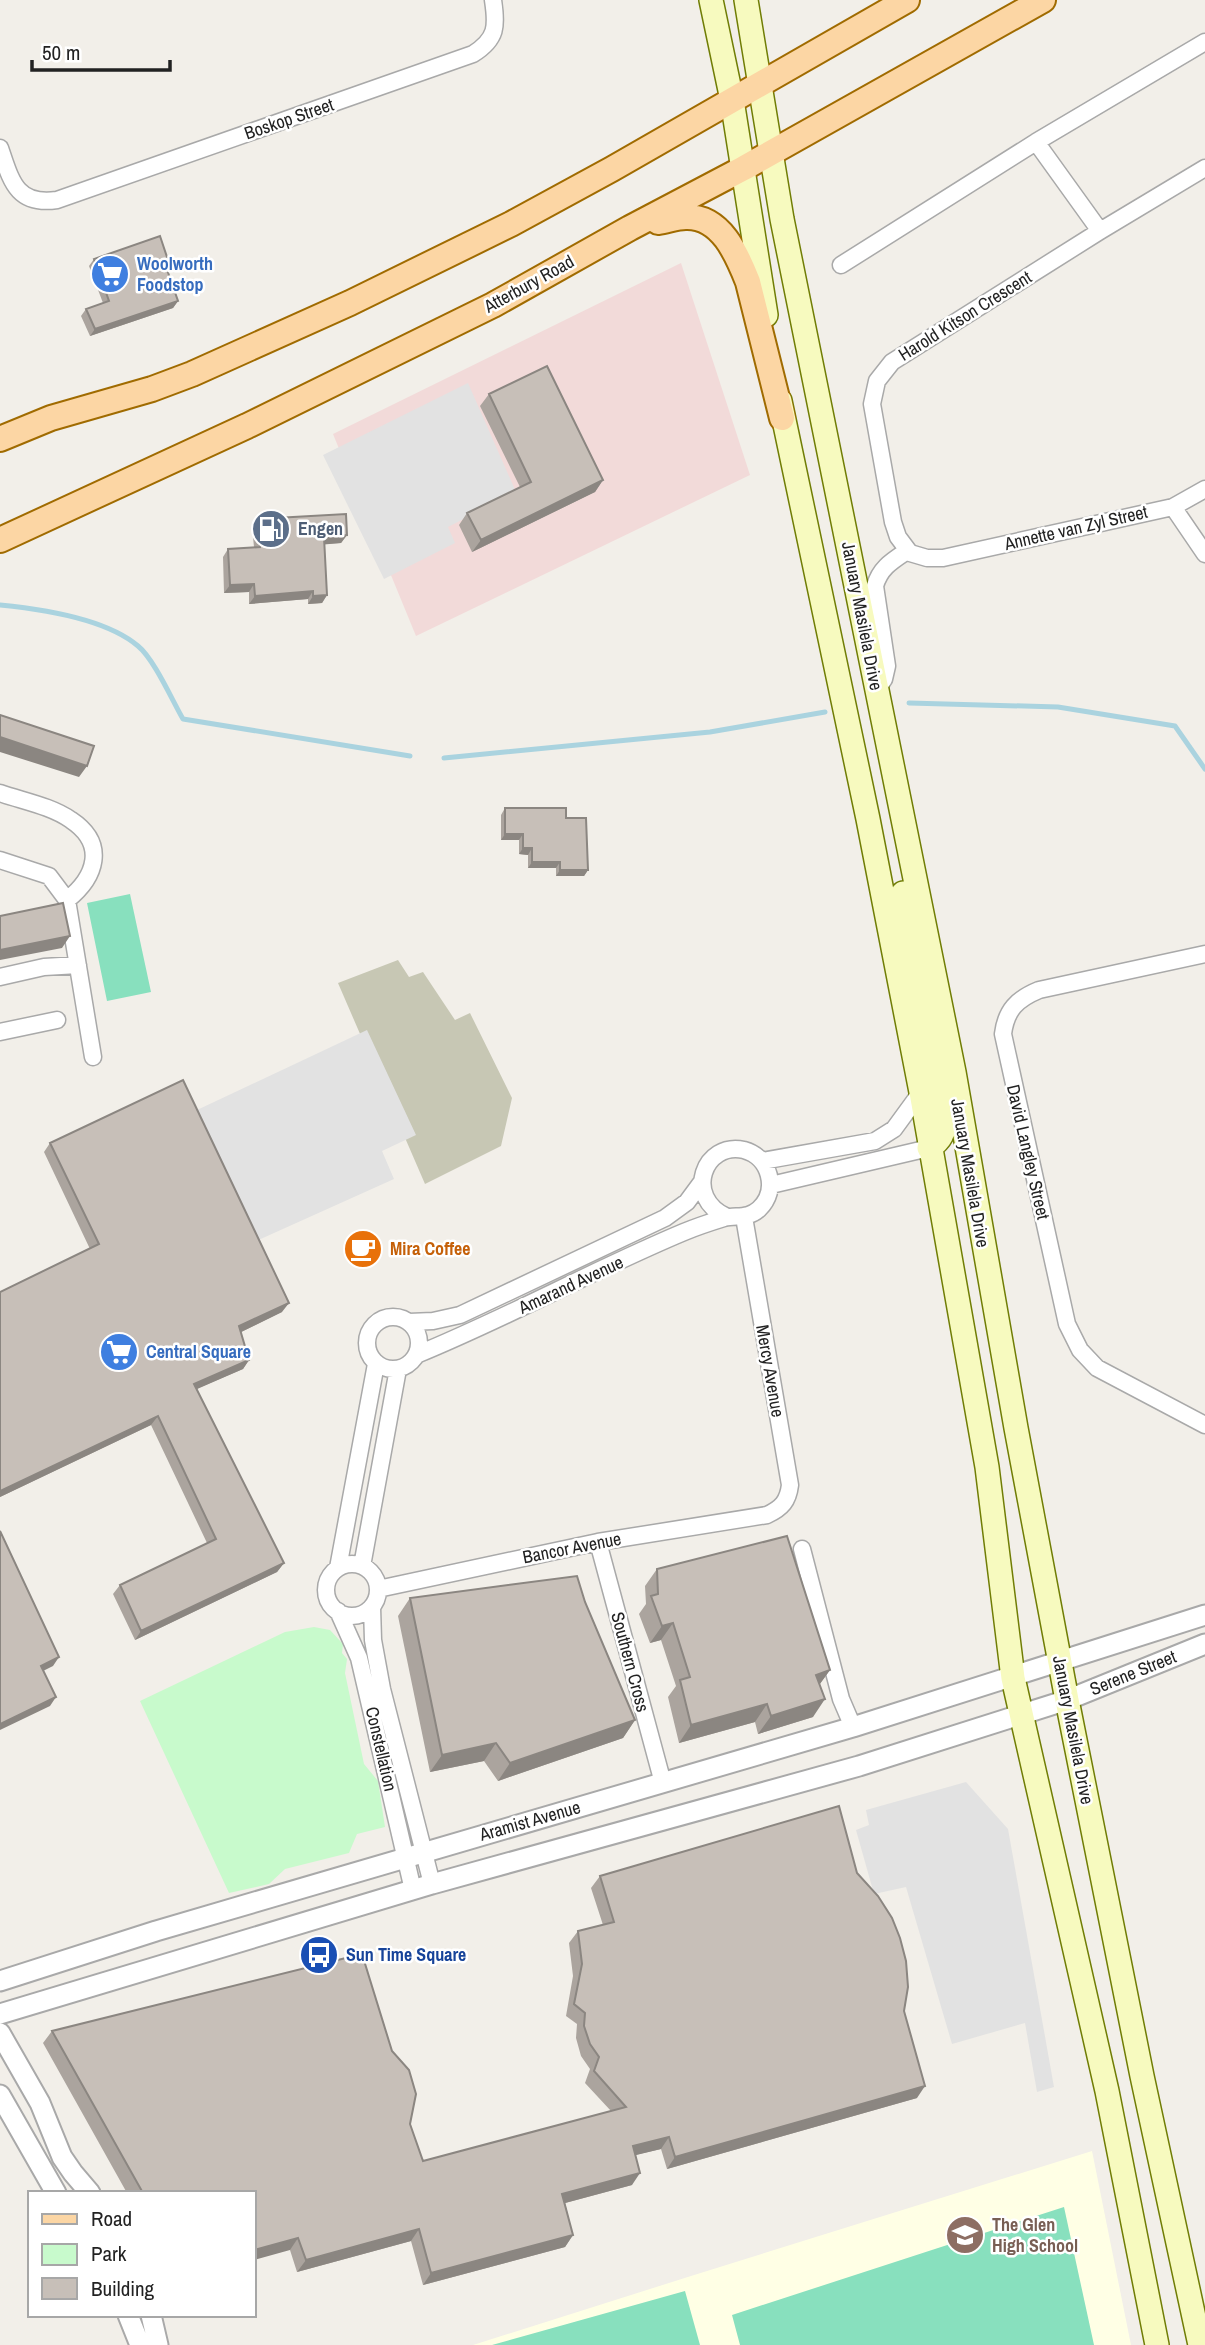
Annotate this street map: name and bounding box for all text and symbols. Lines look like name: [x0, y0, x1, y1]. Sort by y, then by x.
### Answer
scale bar: [32, 28, 170, 72]
text: 50 m: [42, 38, 80, 67]
street label: Boskop Street: [241, 92, 337, 145]
street label: Atterbury Road: [478, 249, 578, 319]
place label: Woolworth Foodstop: [137, 251, 213, 297]
supermarket icon: Woolworth Foodstop: [89, 253, 131, 295]
street label: Harold Kitson Crescent: [893, 265, 1036, 367]
street label: Annette van Zyl Street: [1001, 499, 1150, 556]
fuel station icon: Engen: [250, 508, 292, 550]
place label: Engen: [298, 516, 343, 541]
street label: January Masilela Drive: [836, 539, 889, 692]
street label: David Langley Street: [1001, 1082, 1056, 1222]
street label: January Masilela Drive: [945, 1096, 996, 1249]
cafe icon: Mira Coffee: [342, 1228, 384, 1270]
place label: Mira Coffee: [390, 1236, 470, 1261]
street label: Amarand Avenue: [513, 1249, 627, 1320]
street label: Mercy Avenue: [750, 1323, 791, 1419]
supermarket icon: Central Square: [98, 1331, 140, 1373]
place label: Central Square: [146, 1339, 251, 1364]
street label: Bancor Avenue: [520, 1526, 623, 1569]
street label: Southern Cross: [605, 1609, 656, 1715]
street label: Serene Street: [1086, 1644, 1180, 1701]
street label: January Masilela Drive: [1047, 1653, 1100, 1806]
street label: Constellation: [360, 1704, 403, 1794]
street label: Aramist Avenue: [475, 1794, 583, 1847]
bus stop icon: Sun Time Square: [298, 1934, 340, 1976]
place label: Sun Time Square: [346, 1942, 466, 1967]
legend: [28, 2191, 256, 2317]
text: Road: [91, 2204, 132, 2233]
place label: The Glen High School: [992, 2212, 1078, 2258]
school or university icon: The Glen High School: [944, 2214, 986, 2256]
text: Park: [91, 2239, 127, 2268]
text: Building: [91, 2274, 155, 2303]

